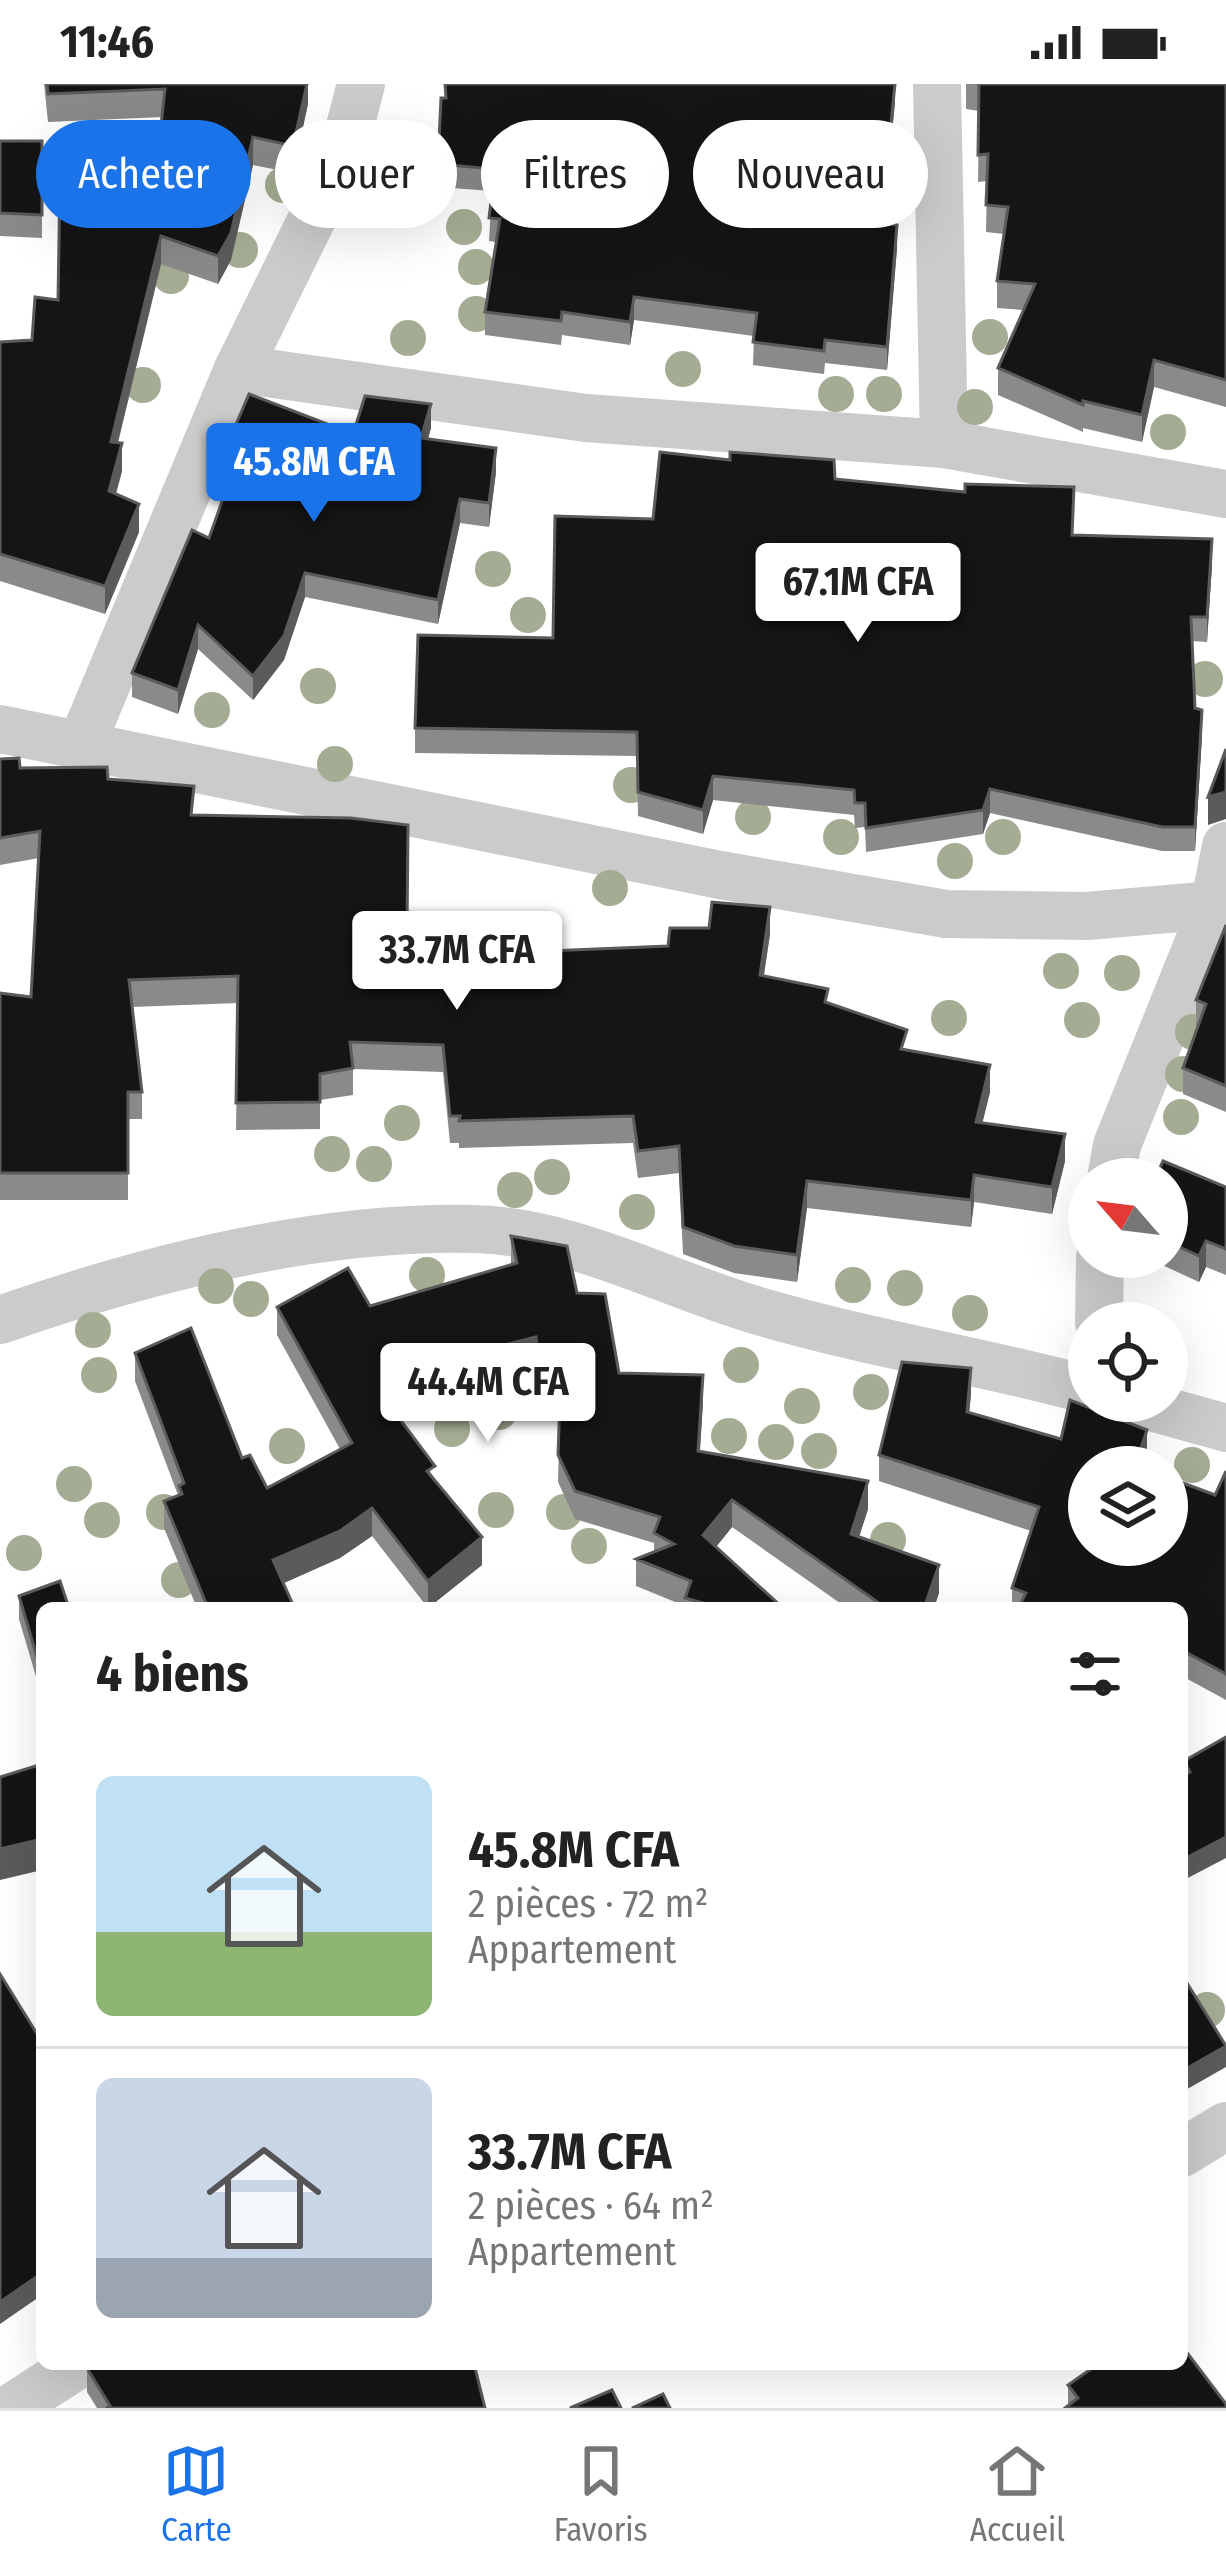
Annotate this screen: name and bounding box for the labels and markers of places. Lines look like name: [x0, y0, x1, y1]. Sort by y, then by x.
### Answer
pin: 45.8M CFA: [177, 423, 451, 525]
pin: 67.1M CFA: [721, 543, 995, 645]
pin: 33.7M CFA: [320, 911, 594, 1013]
pin: 44.4M CFA: [351, 1343, 625, 1445]

